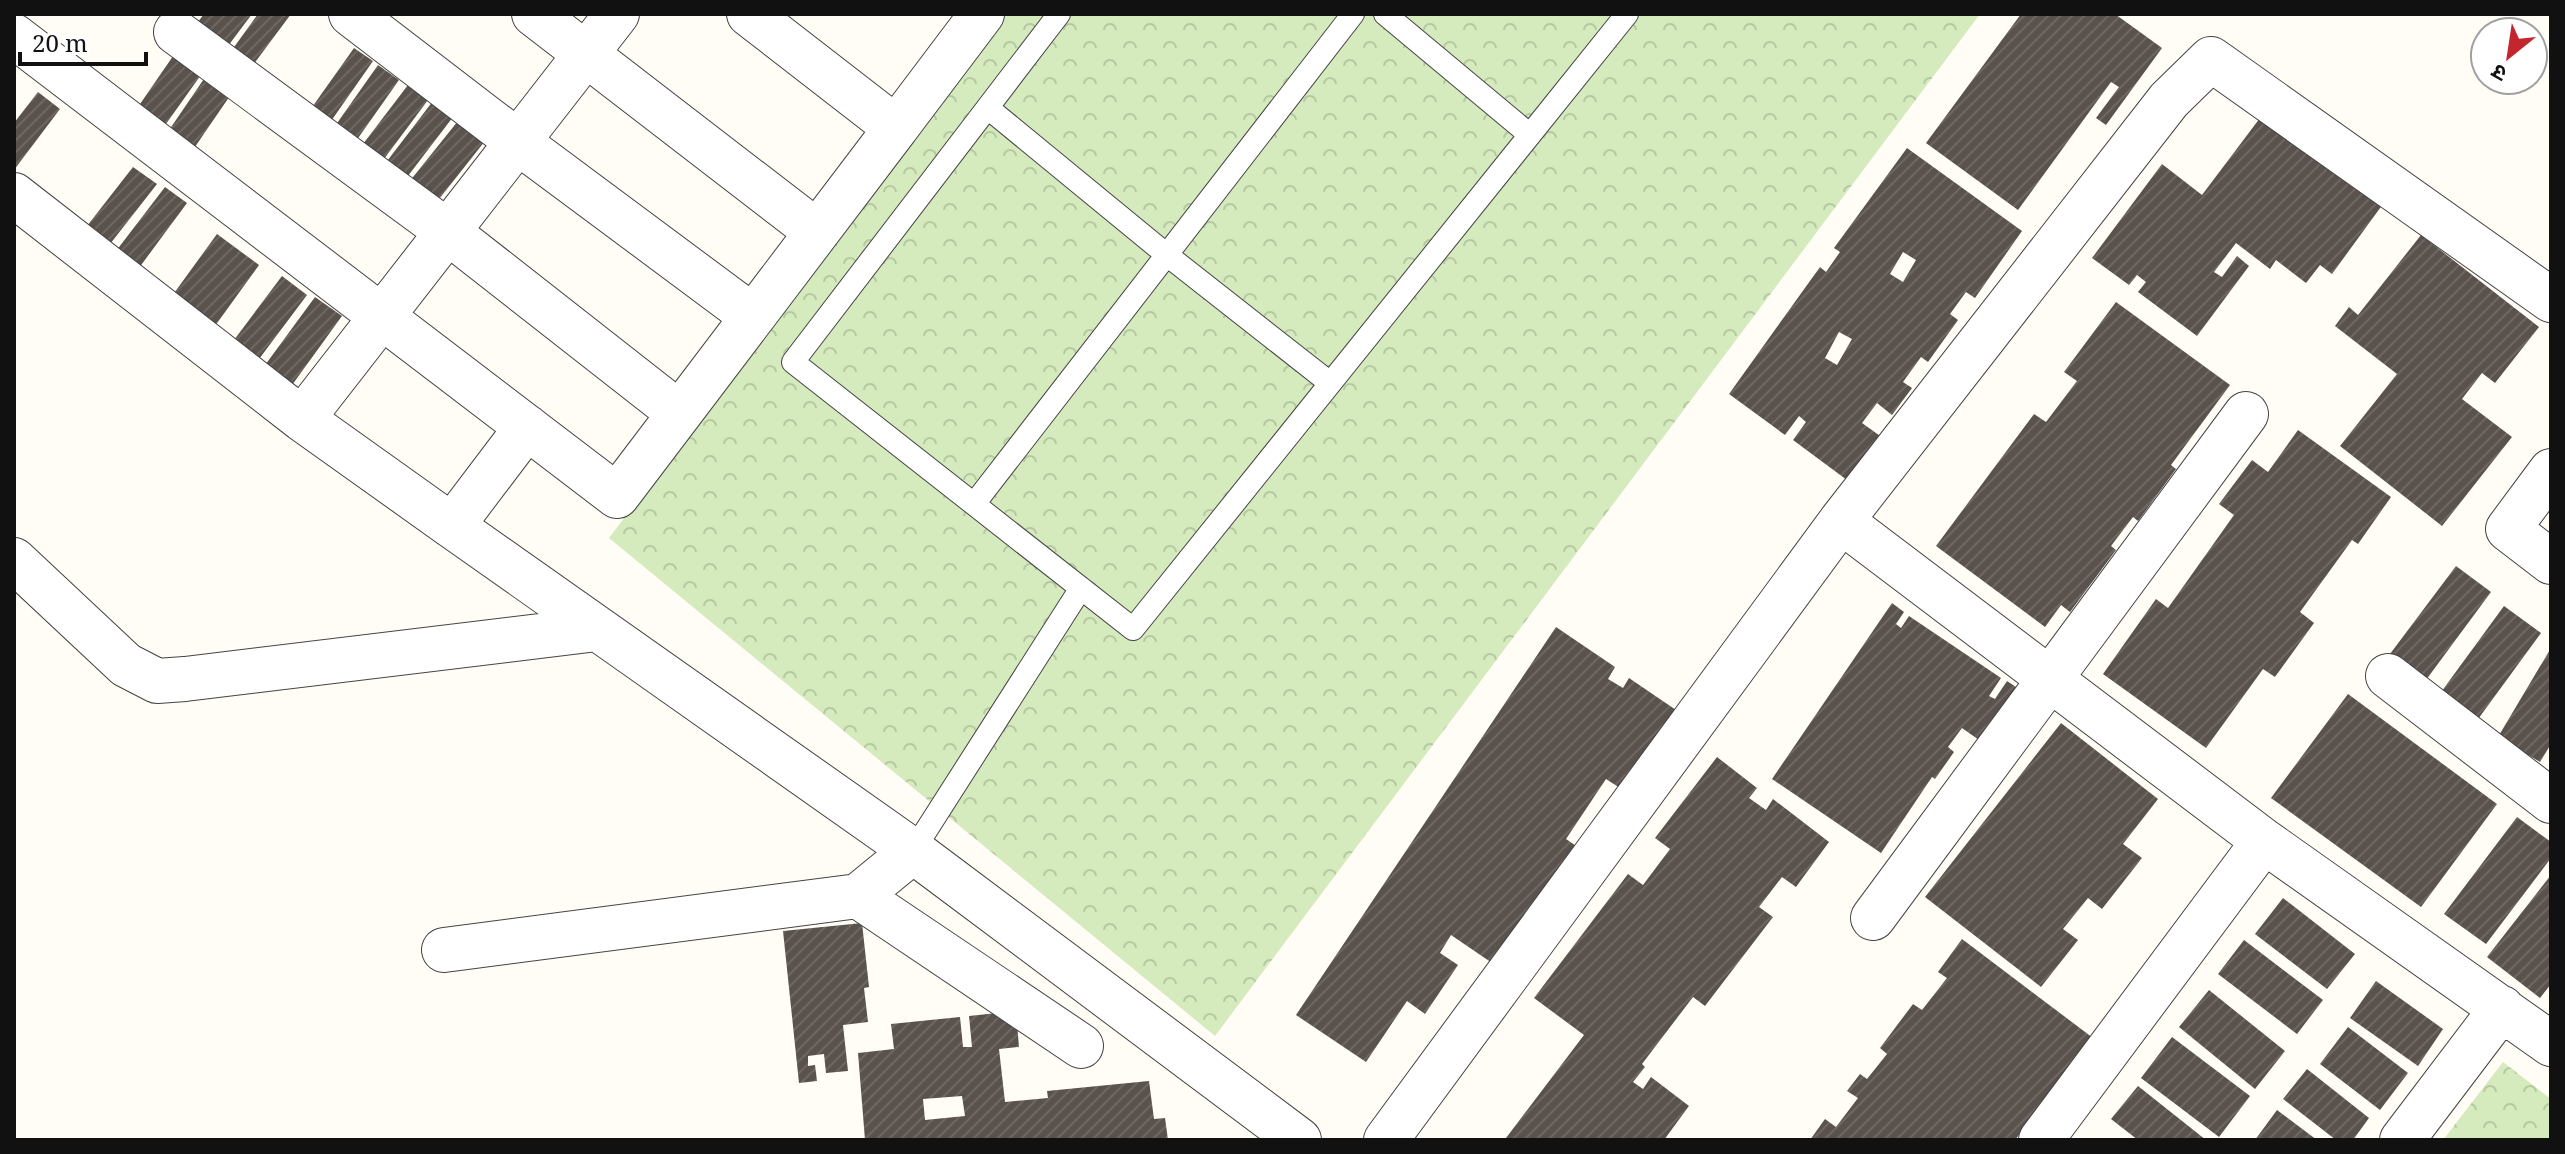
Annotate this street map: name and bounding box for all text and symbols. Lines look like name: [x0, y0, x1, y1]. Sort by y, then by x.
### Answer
scale bar: [20, 16, 146, 66]
north arrow: [2469, 16, 2549, 96]
text: 20 m: [32, 26, 88, 59]
text: उ: [2484, 57, 2512, 90]

